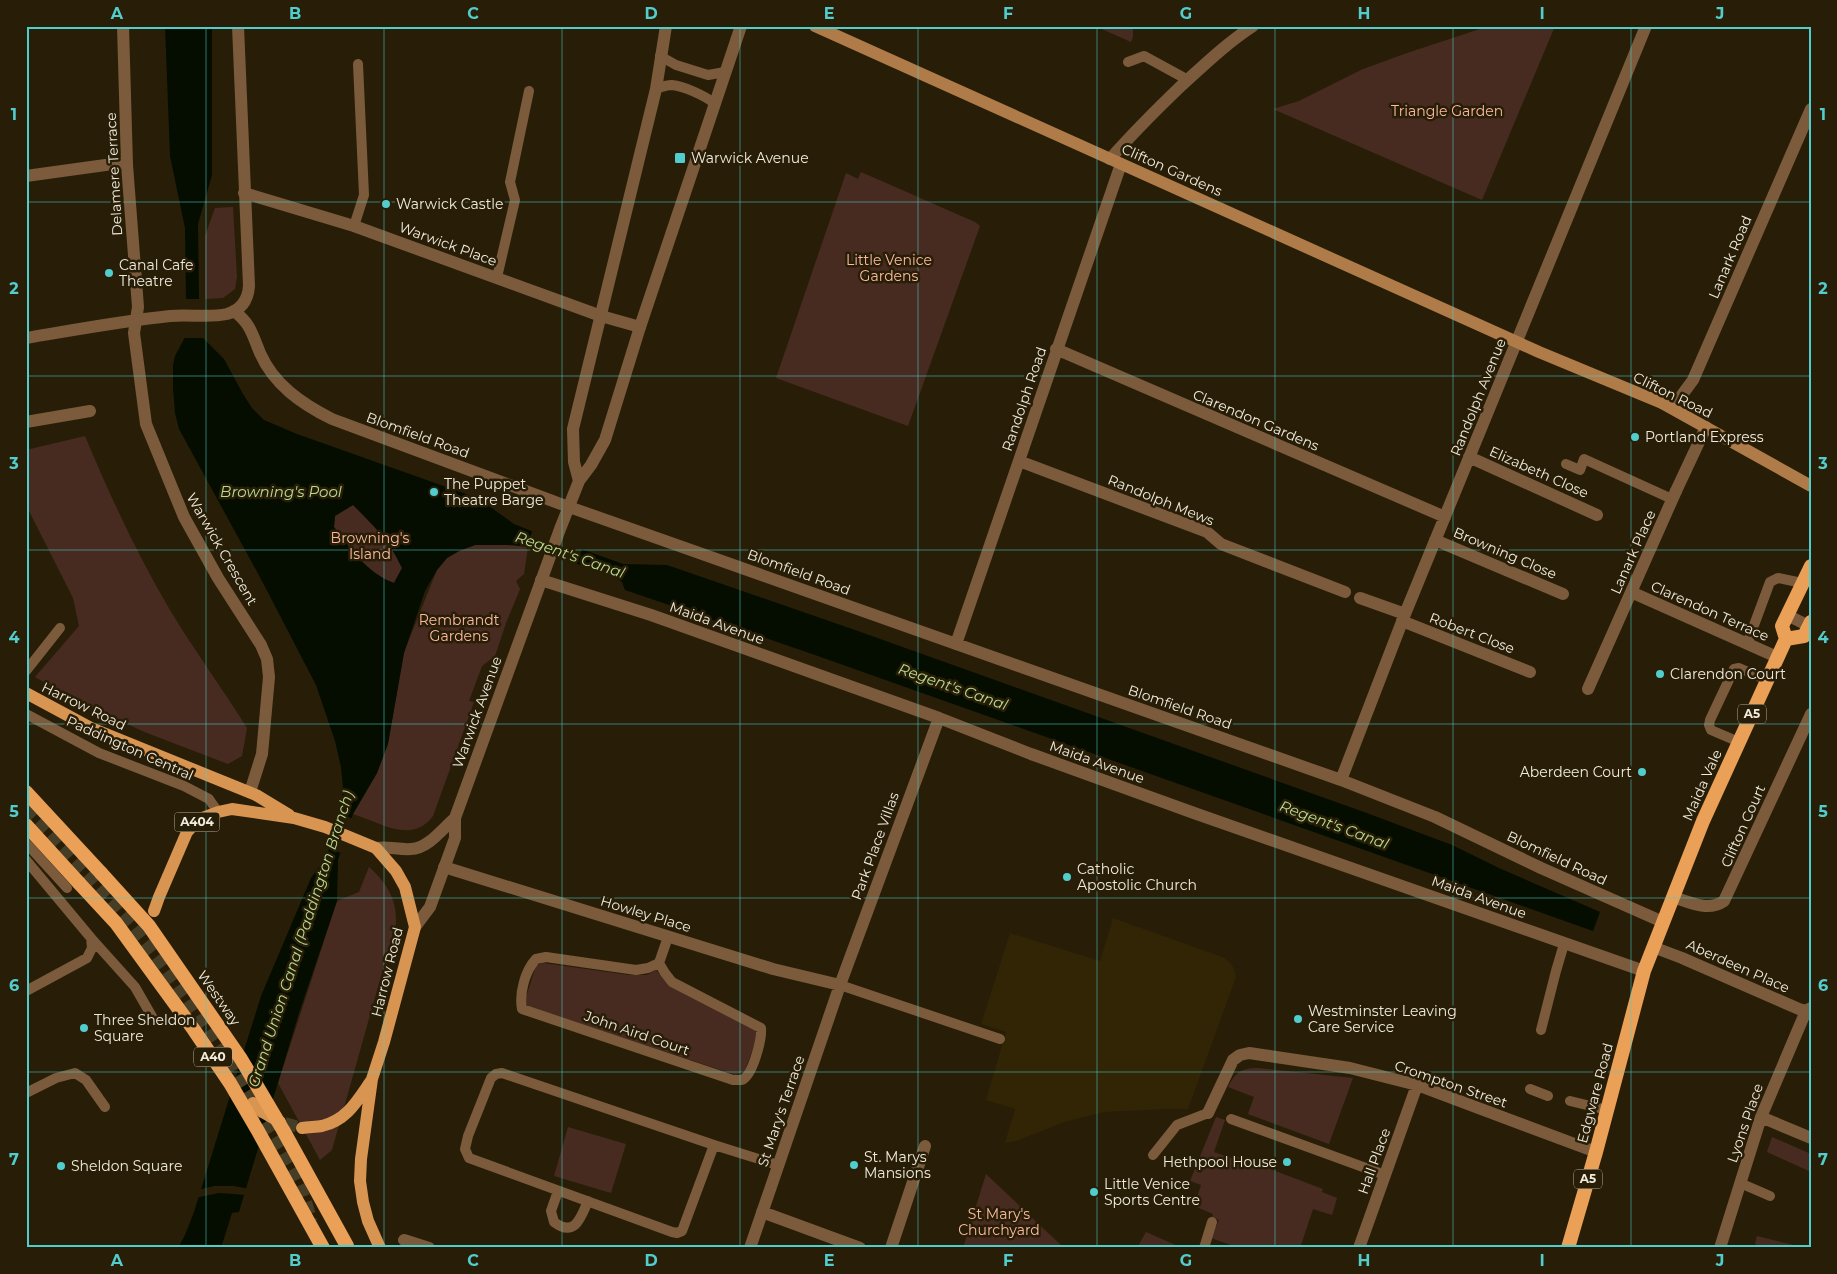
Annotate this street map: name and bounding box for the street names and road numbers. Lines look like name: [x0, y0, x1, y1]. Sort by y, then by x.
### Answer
street label: Delamere Terrace: [102, 112, 126, 236]
street label: Clifton Gardens: [1119, 140, 1225, 200]
street label: Lanark Road: [1704, 213, 1756, 301]
street label: Warwick Place: [397, 218, 499, 270]
street label: Randolph Avenue: [1446, 336, 1510, 458]
street label: Randolph Road: [998, 345, 1050, 453]
street label: Clifton Road: [1630, 368, 1716, 422]
street label: Clarendon Gardens: [1190, 385, 1322, 455]
street label: Blomfield Road: [364, 408, 472, 462]
street label: Elizabeth Close: [1487, 442, 1591, 502]
street label: Randolph Mews: [1105, 470, 1217, 530]
street label: Warwick Crescent: [183, 490, 262, 609]
street label: Lanark Place: [1606, 507, 1660, 597]
street label: Browning Close: [1451, 523, 1559, 583]
street label: Blomfield Road: [745, 545, 853, 599]
street label: Clarendon Terrace: [1648, 577, 1772, 645]
street label: Maida Avenue: [667, 598, 767, 648]
street label: Robert Close: [1427, 609, 1517, 657]
street label: Warwick Avenue: [448, 654, 506, 770]
street label: Harrow Road: [39, 678, 129, 734]
street label: Blomfield Road: [1126, 681, 1234, 733]
road number: A5: [1738, 704, 1766, 724]
street label: Paddington Central: [64, 712, 196, 784]
street label: Maida Avenue: [1047, 737, 1147, 787]
street label: Maida Vale: [1678, 746, 1726, 824]
street label: Clifton Court: [1717, 781, 1769, 870]
street label: Park Place Villas: [847, 789, 903, 902]
road number: A404: [174, 812, 220, 832]
street label: Blomfield Road: [1504, 827, 1610, 889]
street label: Maida Avenue: [1429, 872, 1529, 922]
street label: Howley Place: [598, 892, 694, 936]
street label: Harrow Road: [367, 925, 407, 1019]
street label: Aberdeen Place: [1684, 935, 1792, 997]
street label: Westway: [193, 967, 245, 1029]
street label: John Aird Court: [581, 1006, 692, 1060]
street label: Edgware Road: [1573, 1041, 1617, 1145]
road number: A40: [194, 1048, 232, 1066]
street label: St Mary's Terrace: [753, 1053, 809, 1169]
street label: Crompton Street: [1392, 1056, 1510, 1112]
street label: Lyons Place: [1723, 1081, 1767, 1165]
street label: Hall Place: [1354, 1125, 1394, 1197]
road number: A5: [1574, 1170, 1602, 1188]

